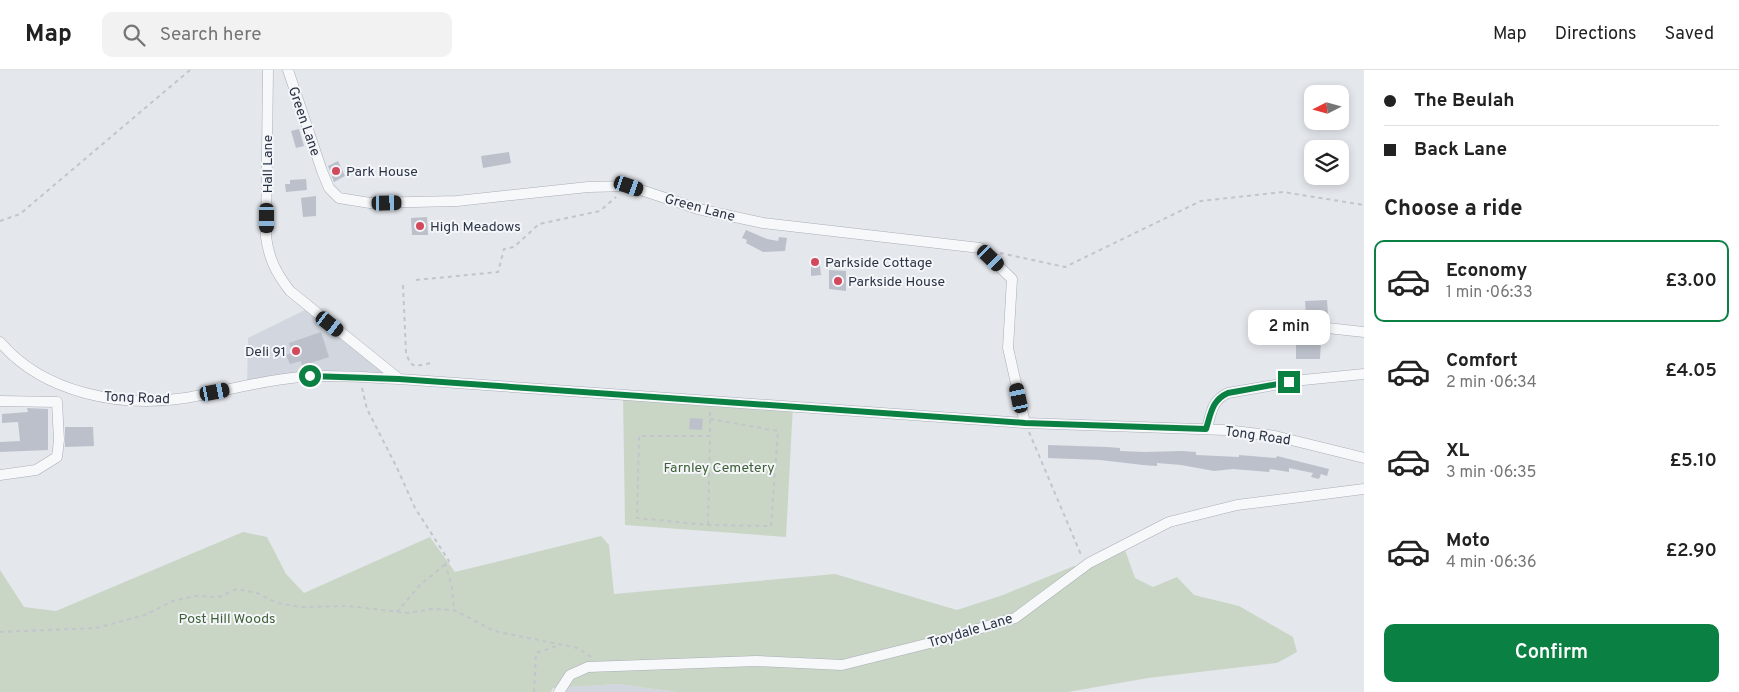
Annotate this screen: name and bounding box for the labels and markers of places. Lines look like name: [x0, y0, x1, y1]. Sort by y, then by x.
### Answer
place label: Park House: [346, 164, 418, 181]
marker: Park House: [330, 165, 342, 177]
place label: High Meadows: [430, 219, 521, 236]
marker: High Meadows: [414, 220, 426, 232]
place label: Parkside Cottage: [825, 255, 932, 272]
marker: Parkside Cottage: [809, 256, 821, 268]
place label: Parkside House: [848, 274, 945, 291]
marker: Parkside House: [832, 275, 844, 287]
place label: Deli 91: [245, 344, 286, 361]
marker: Deli 91: [290, 345, 302, 357]

